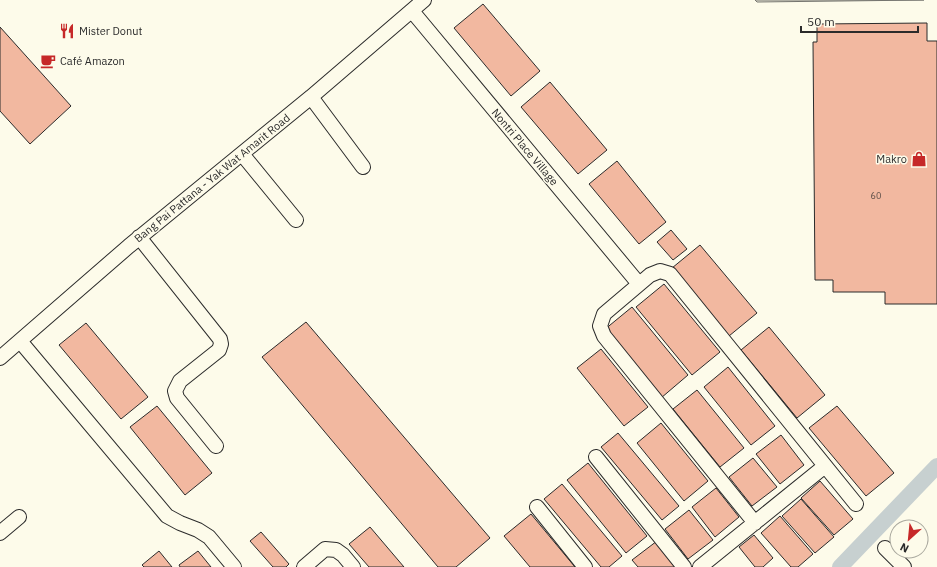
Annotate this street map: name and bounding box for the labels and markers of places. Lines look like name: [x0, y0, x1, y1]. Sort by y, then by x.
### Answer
restaurant icon: Mister Donut: [58, 22, 76, 40]
place label: Mister Donut: [79, 24, 142, 38]
cafe icon: Café Amazon: [39, 52, 57, 70]
place label: Café Amazon: [60, 54, 125, 68]
shop icon: Makro: [910, 150, 928, 168]
place label: Makro: [876, 152, 907, 166]

